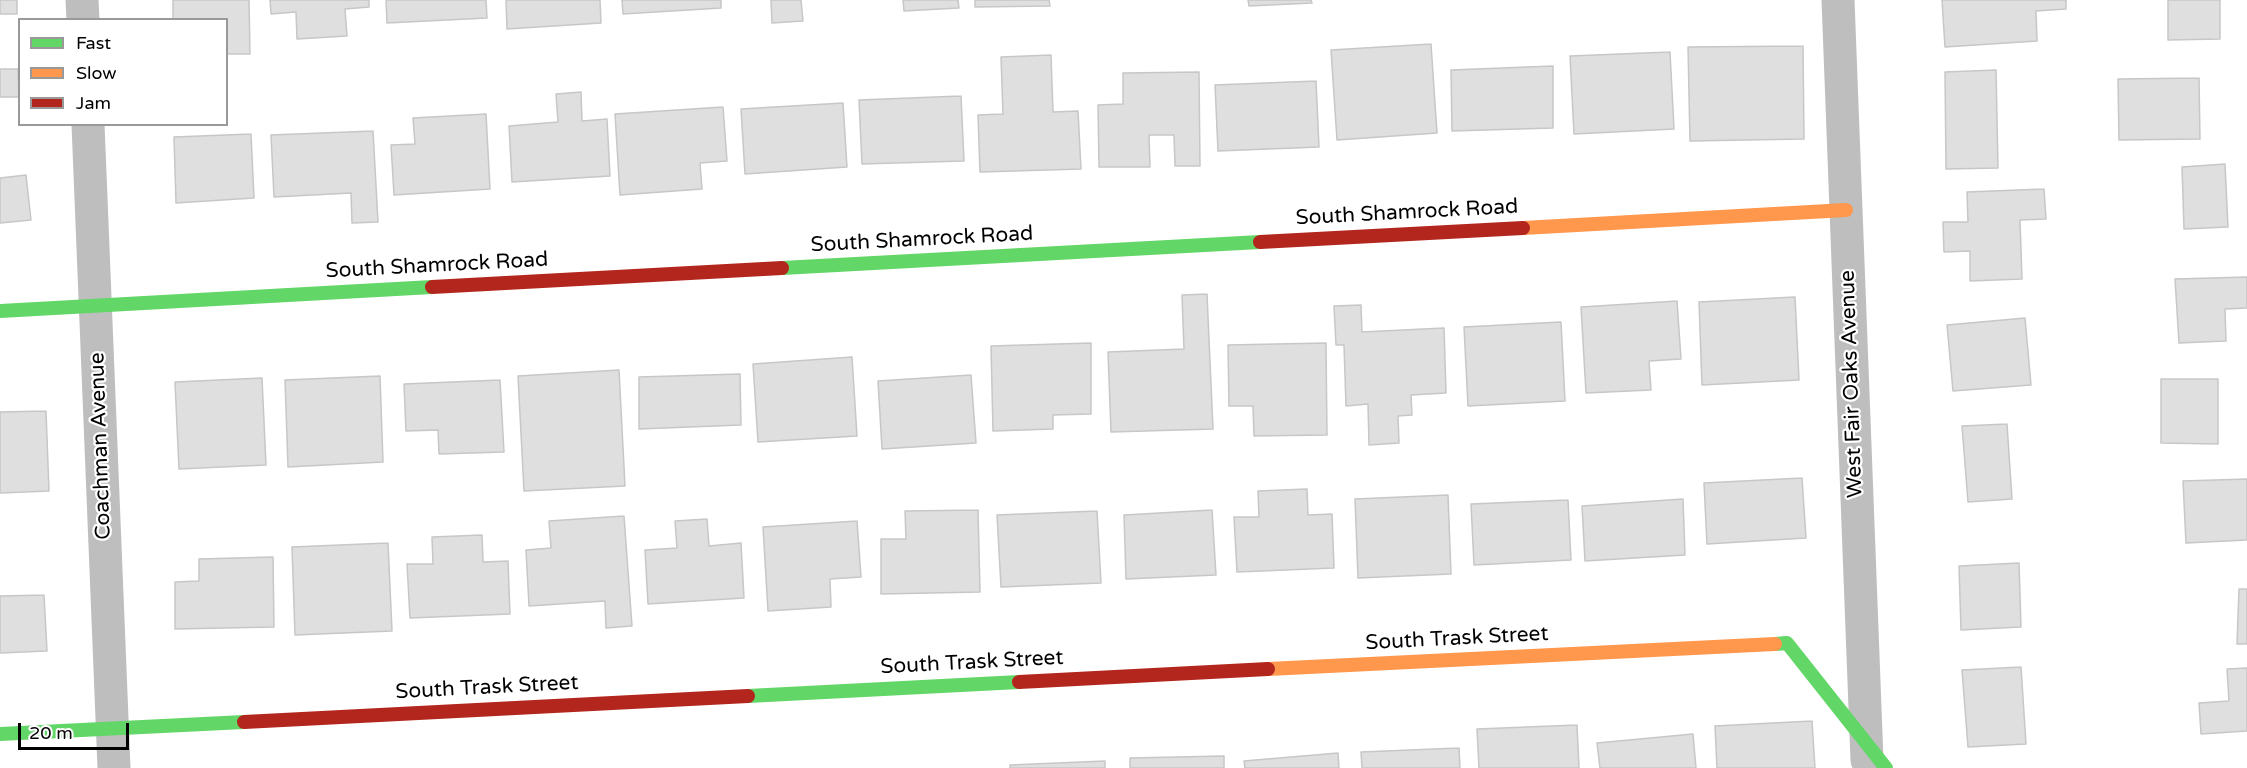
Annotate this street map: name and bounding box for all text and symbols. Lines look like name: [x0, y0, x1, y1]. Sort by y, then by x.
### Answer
legend: [18, 18, 228, 126]
text: Fast: [76, 32, 111, 54]
text: Slow: [76, 62, 117, 84]
text: Jam: [76, 92, 111, 114]
street label: South Shamrock Road: [1295, 195, 1519, 231]
street label: South Shamrock Road: [810, 222, 1034, 258]
street label: South Shamrock Road: [325, 248, 549, 284]
street label: West Fair Oaks Avenue: [1835, 270, 1869, 498]
street label: Coachman Avenue: [85, 352, 117, 540]
street label: South Trask Street: [1365, 622, 1549, 656]
street label: South Trask Street: [880, 646, 1064, 680]
street label: South Trask Street: [395, 671, 579, 705]
scale bar: [21, 711, 132, 749]
text: 20 m: [29, 722, 73, 744]

